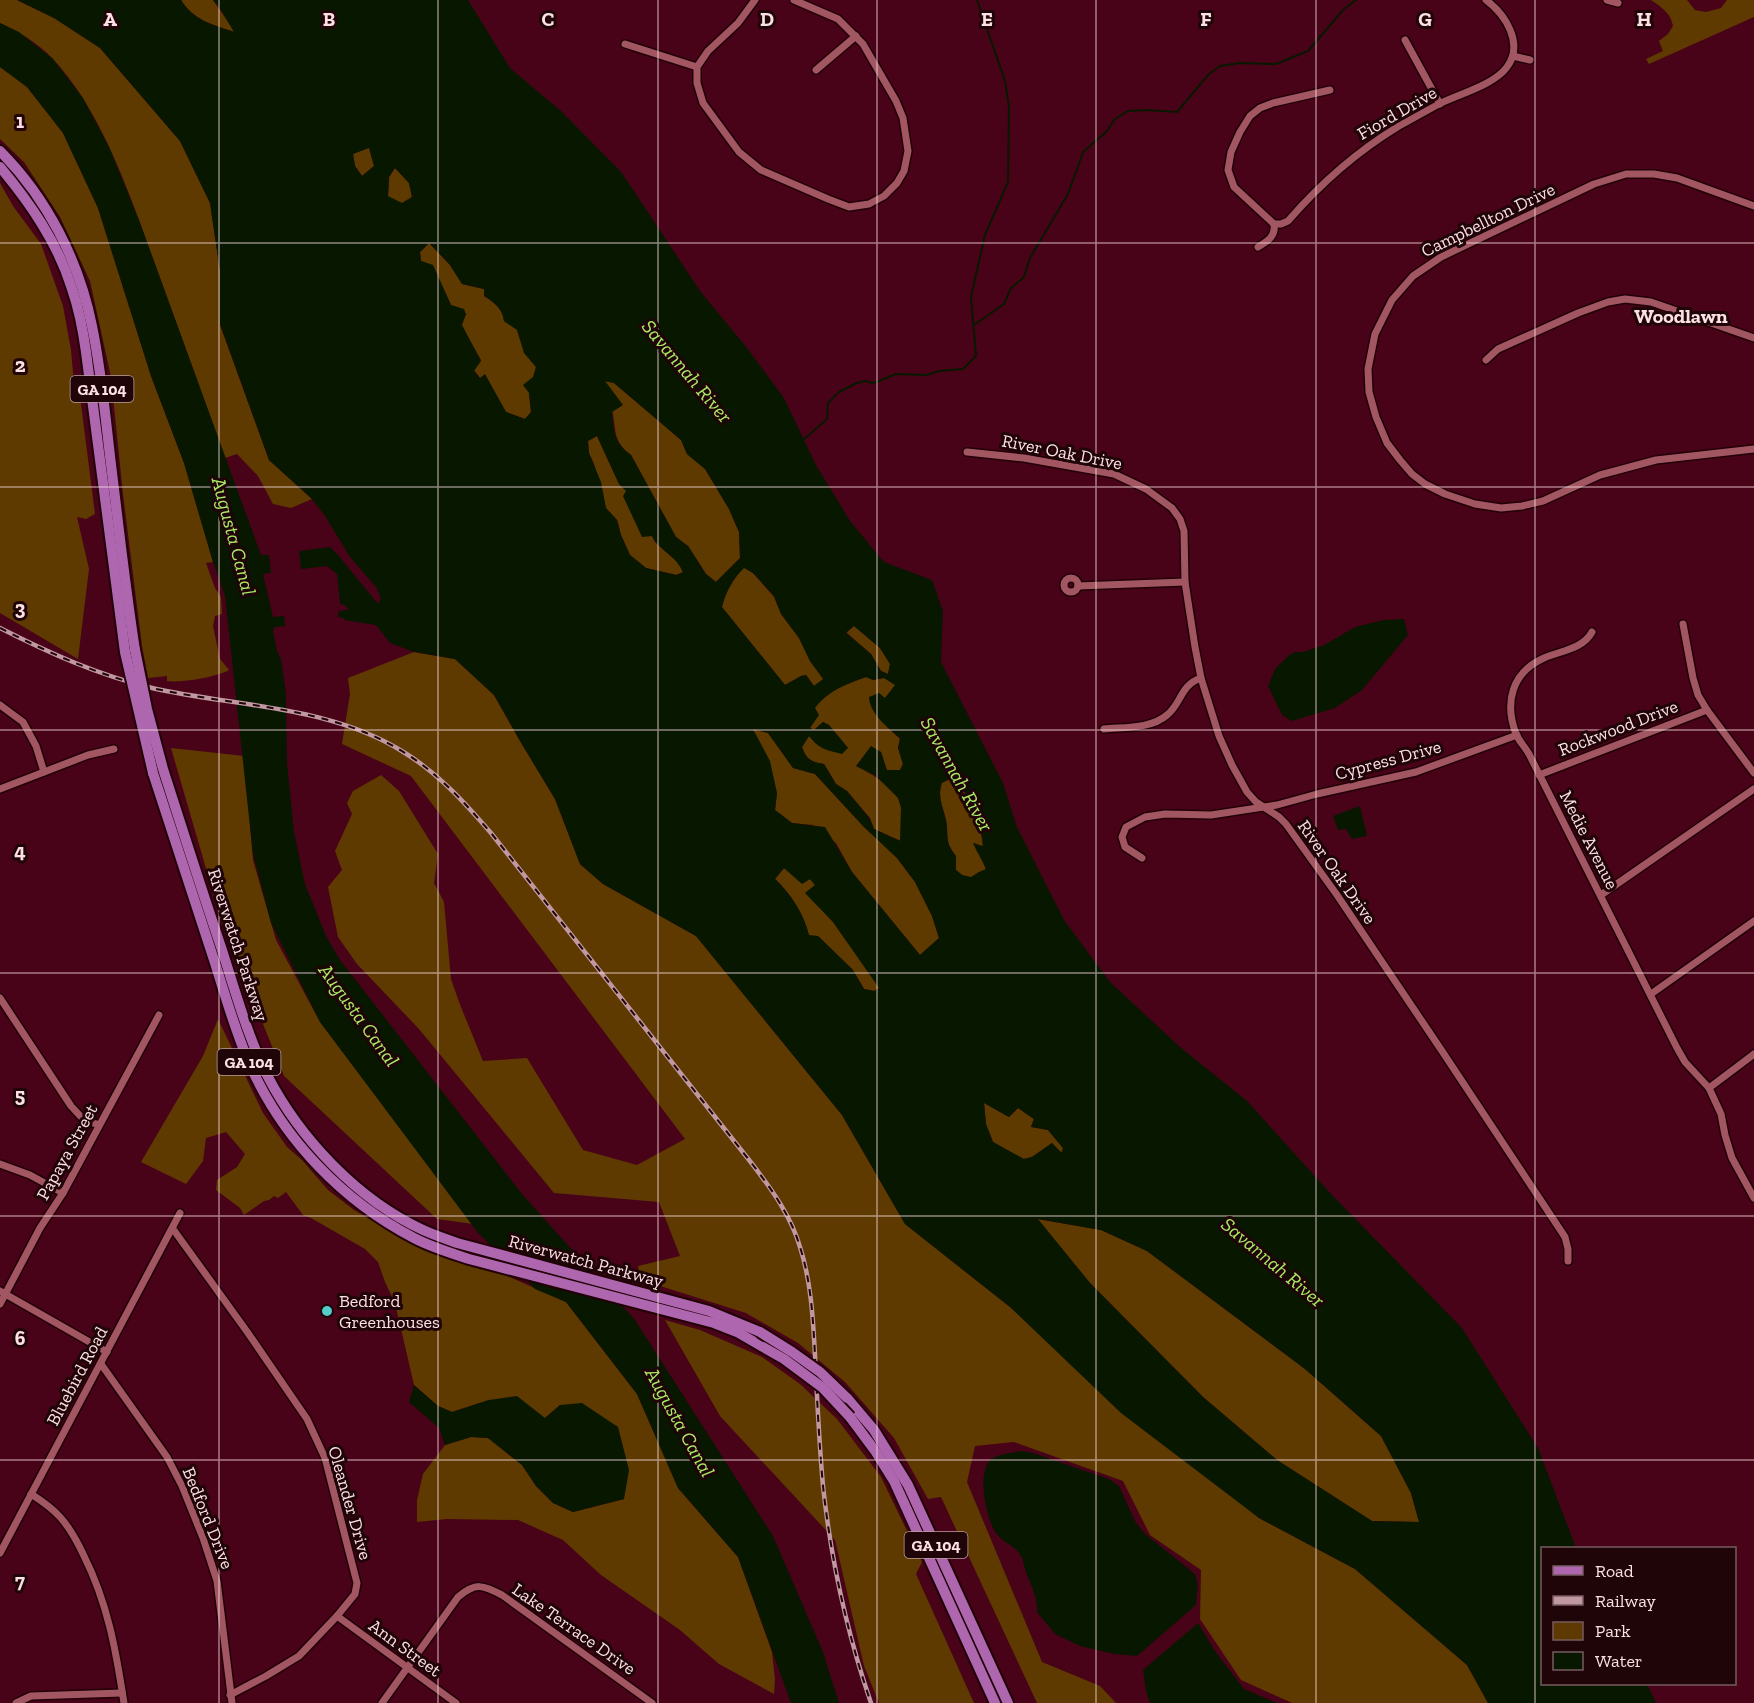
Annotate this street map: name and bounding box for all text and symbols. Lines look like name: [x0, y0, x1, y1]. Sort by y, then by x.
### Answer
text: A: [103, 7, 117, 31]
text: B: [323, 7, 335, 31]
text: C: [542, 7, 555, 31]
text: D: [760, 7, 774, 31]
text: E: [981, 7, 993, 31]
text: F: [1200, 7, 1212, 31]
text: G: [1418, 7, 1432, 31]
text: H: [1636, 7, 1652, 31]
street label: Fiord Drive: [1353, 81, 1441, 145]
text: 1: [16, 109, 24, 133]
street label: Campbellton Drive: [1418, 178, 1558, 262]
district label: Woodlawn: [1634, 304, 1728, 328]
water label: Savannah River: [637, 315, 737, 428]
text: 2: [15, 353, 26, 377]
road number: GA 104: [70, 376, 134, 402]
street label: River Oak Drive: [1000, 430, 1124, 474]
water label: Augusta Canal: [206, 473, 261, 598]
text: 3: [15, 596, 26, 620]
street label: Rockwood Drive: [1555, 695, 1681, 761]
water label: Savannah River: [916, 713, 998, 836]
street label: Cypress Drive: [1333, 735, 1443, 785]
street label: Medie Avenue: [1555, 787, 1623, 893]
street label: River Oak Drive: [1293, 816, 1381, 928]
text: 4: [14, 839, 26, 863]
street label: Riverwatch Parkway: [203, 866, 273, 1025]
water label: Augusta Canal: [313, 958, 404, 1071]
road number: GA 104: [218, 1049, 280, 1075]
text: 5: [15, 1083, 25, 1107]
street label: Papaya Street: [32, 1100, 103, 1204]
water label: Savannah River: [1217, 1212, 1330, 1312]
street label: Riverwatch Parkway: [506, 1230, 667, 1292]
place label: Bedford Greenhouses: [339, 1290, 440, 1333]
marker: Bedford Greenhouses: [320, 1304, 334, 1318]
street label: Bluebird Road: [42, 1323, 112, 1429]
text: 6: [15, 1326, 26, 1350]
water label: Augusta Canal: [640, 1362, 720, 1481]
street label: Oleander Drive: [323, 1444, 377, 1562]
street label: Bedford Drive: [178, 1464, 238, 1572]
road number: GA 104: [904, 1532, 968, 1558]
legend: [1541, 1547, 1736, 1685]
text: Road: [1595, 1560, 1634, 1582]
text: 7: [15, 1569, 25, 1593]
street label: Lake Terrace Drive: [508, 1578, 640, 1680]
text: Railway: [1595, 1590, 1657, 1612]
street label: Ann Street: [365, 1614, 446, 1682]
text: Park: [1595, 1620, 1631, 1642]
text: Water: [1595, 1650, 1642, 1672]

